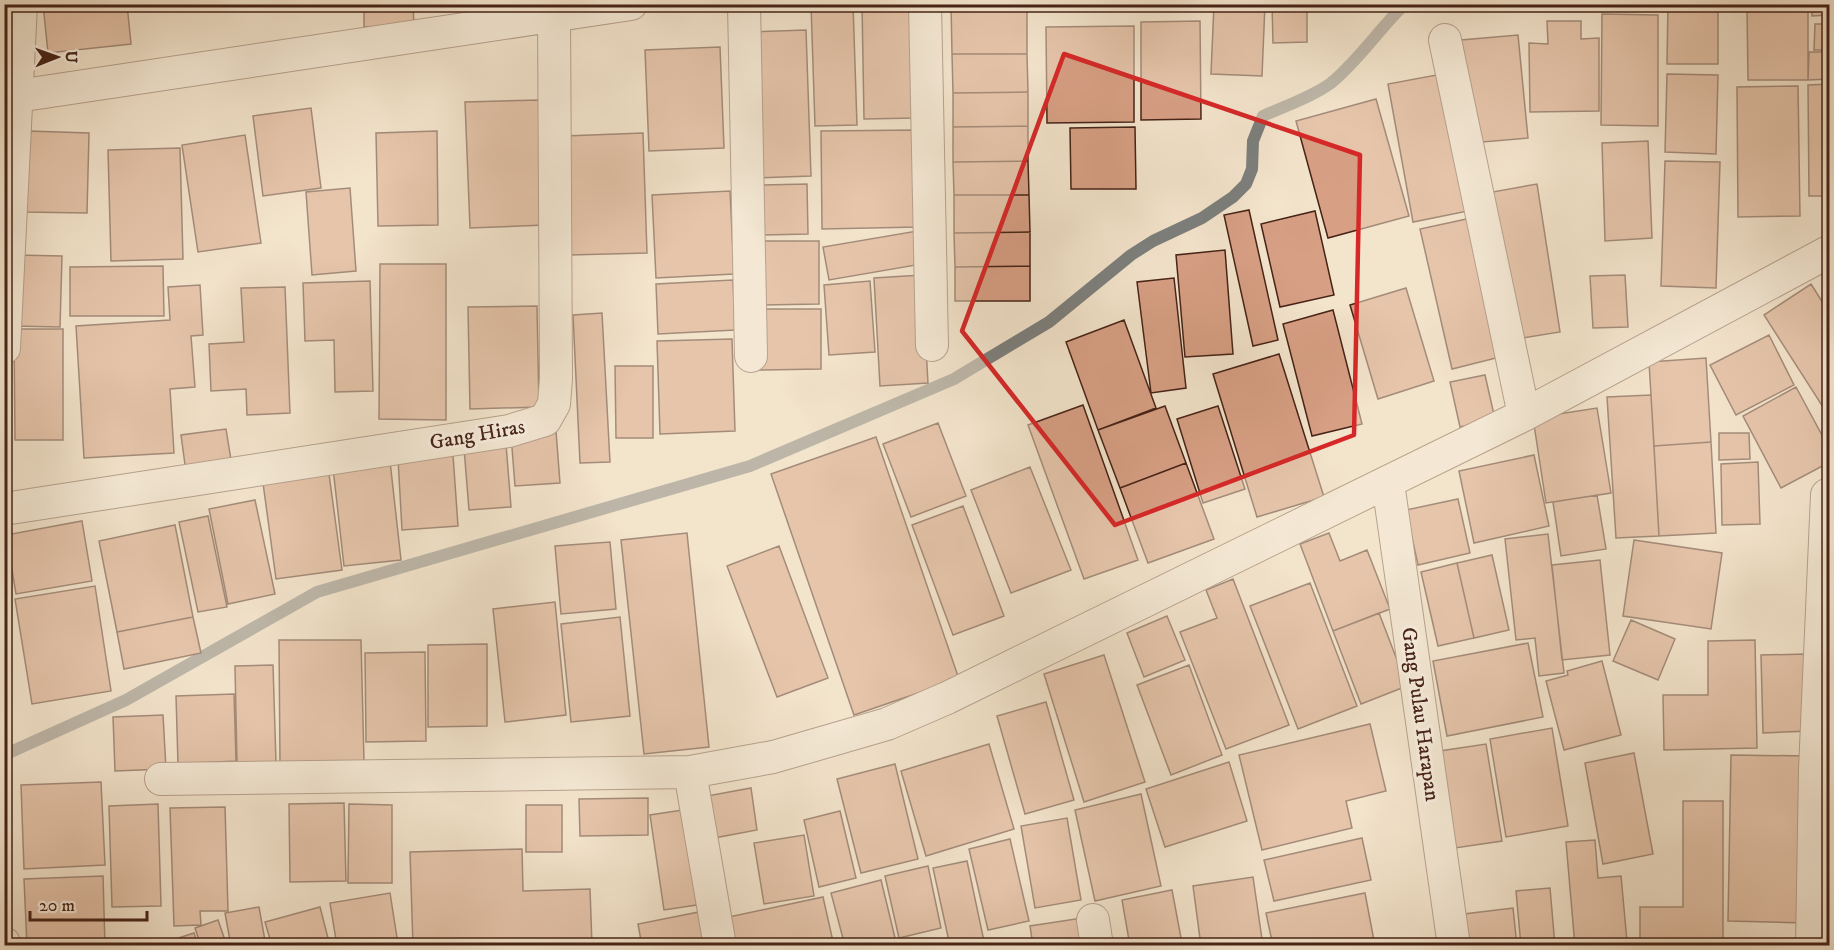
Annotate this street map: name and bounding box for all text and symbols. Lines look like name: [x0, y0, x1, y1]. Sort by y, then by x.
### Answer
north arrow: [27, 27, 87, 87]
text: U: [61, 50, 81, 64]
street label: Gang Hiras: [428, 414, 527, 456]
street label: Gang Pulau Harapan: [1395, 626, 1445, 803]
scale bar: [30, 884, 147, 922]
text: 20 m: [39, 895, 75, 917]

